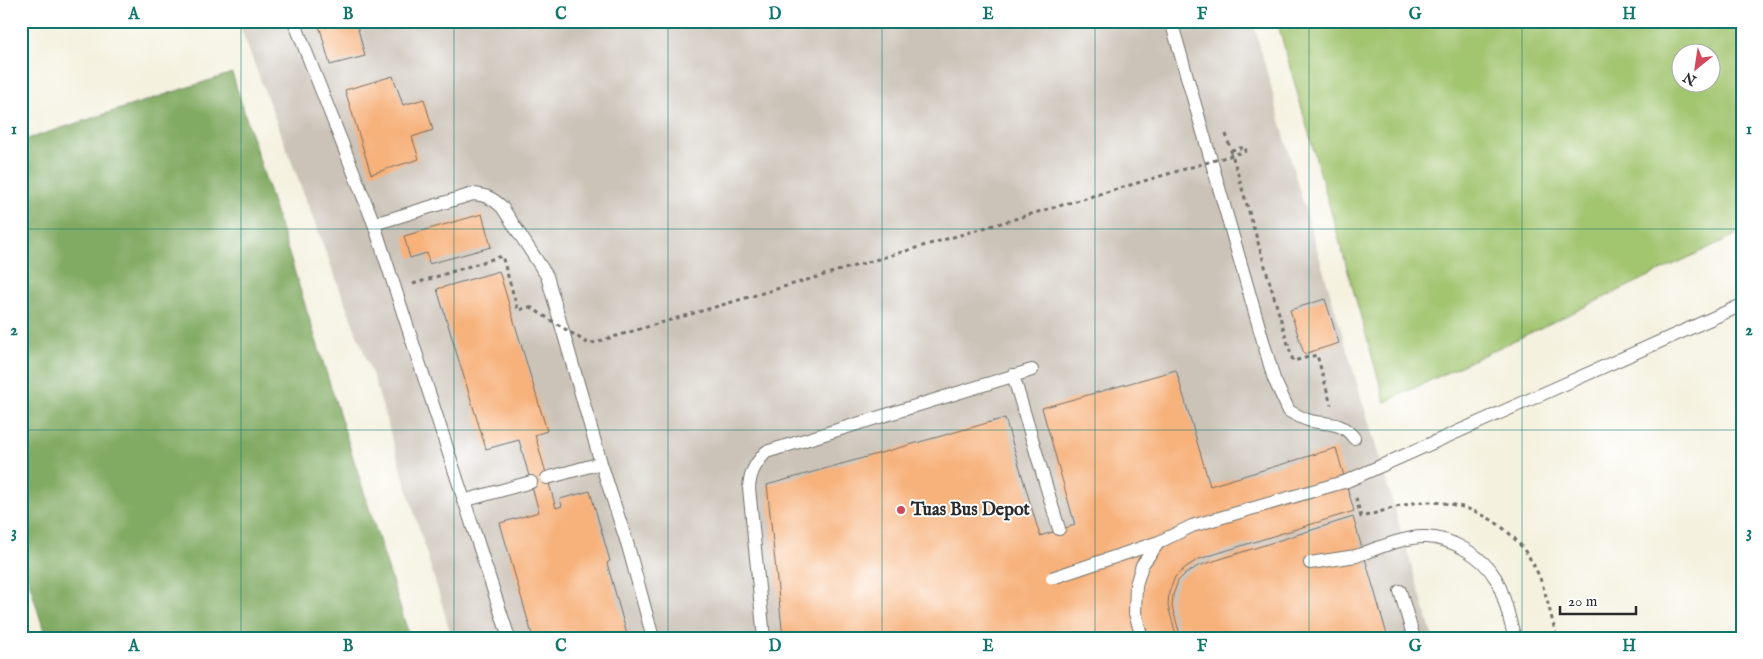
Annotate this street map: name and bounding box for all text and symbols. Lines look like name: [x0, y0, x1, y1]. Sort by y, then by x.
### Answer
text: A: [128, 5, 141, 25]
text: B: [343, 5, 354, 25]
text: C: [555, 5, 567, 25]
text: D: [769, 5, 782, 25]
text: E: [982, 5, 994, 25]
text: F: [1197, 5, 1208, 25]
text: G: [1409, 5, 1422, 25]
text: H: [1622, 5, 1636, 25]
north arrow: [1670, 42, 1720, 92]
text: N: [1680, 68, 1701, 90]
text: 1: [11, 120, 17, 140]
text: 1: [1746, 120, 1752, 140]
text: 2: [10, 321, 18, 341]
text: 2: [1745, 321, 1753, 341]
place label: Tuas Bus Depot: [910, 499, 1031, 522]
marker: Tuas Bus Depot: [895, 504, 907, 516]
text: 3: [11, 523, 17, 543]
text: 3: [1746, 523, 1752, 543]
scale bar: [1560, 584, 1637, 616]
text: 20 m: [1568, 592, 1598, 611]
text: A: [128, 637, 141, 657]
text: B: [343, 637, 354, 657]
text: C: [555, 637, 567, 657]
text: D: [769, 637, 782, 657]
text: E: [982, 637, 994, 657]
text: F: [1197, 637, 1208, 657]
text: G: [1409, 637, 1422, 657]
text: H: [1622, 637, 1636, 657]

